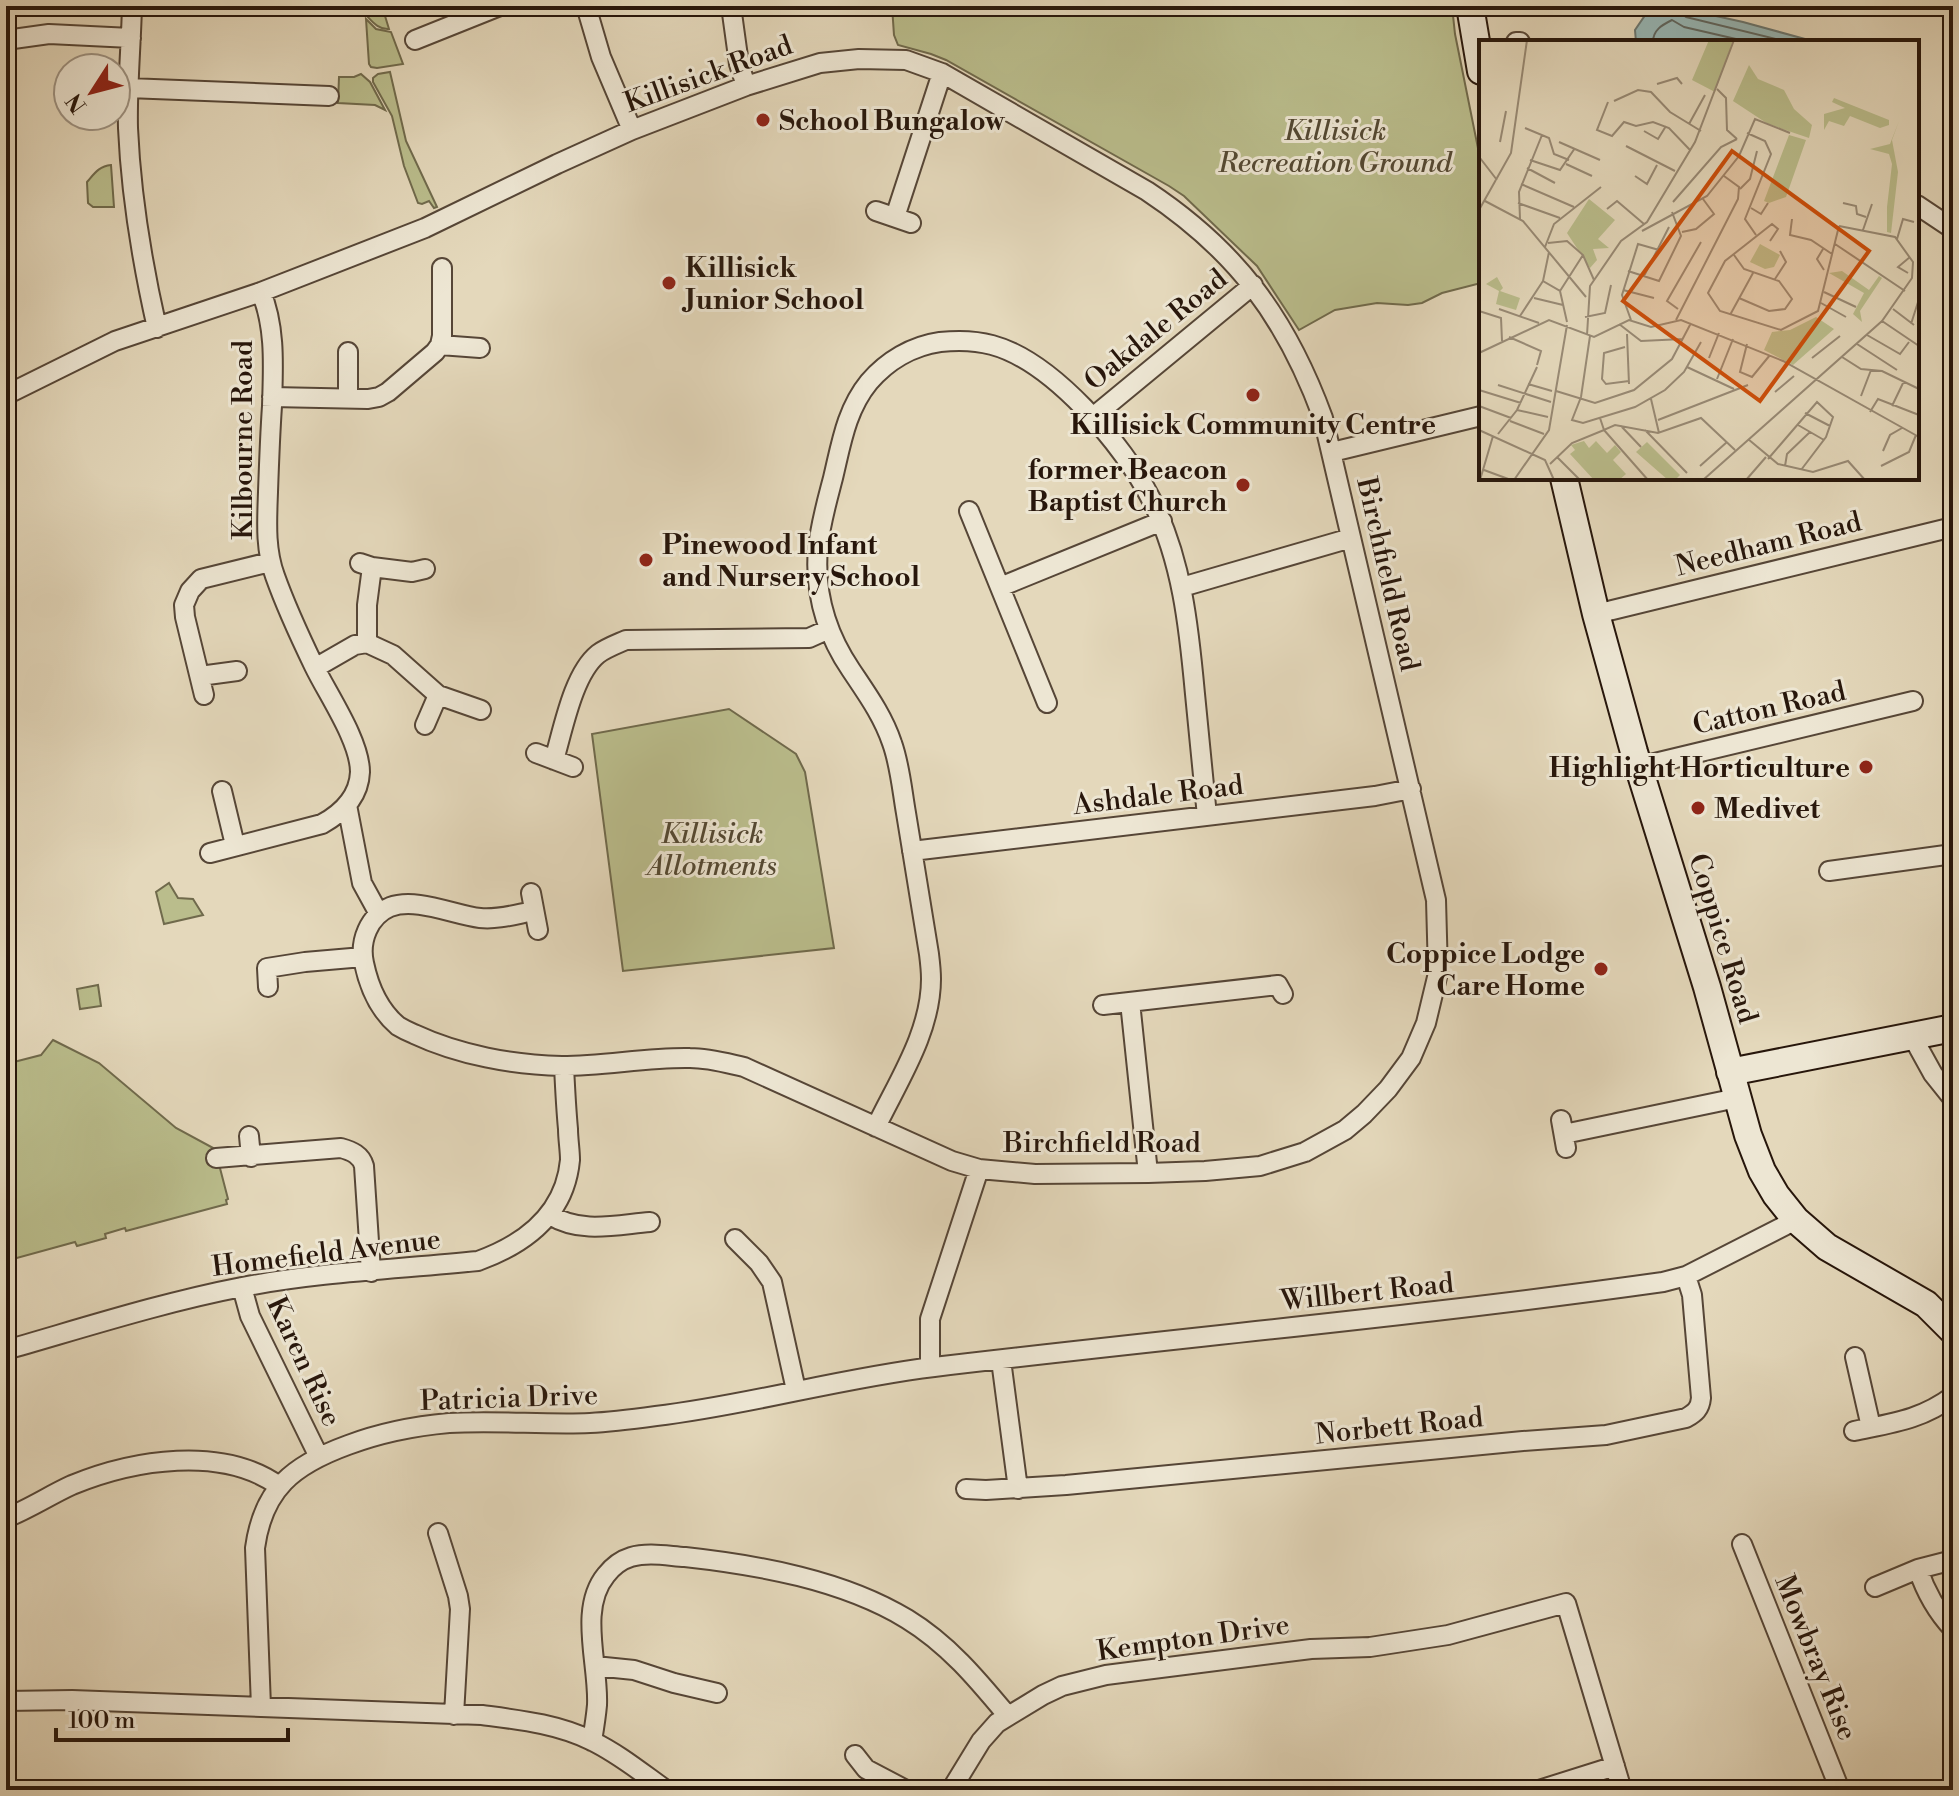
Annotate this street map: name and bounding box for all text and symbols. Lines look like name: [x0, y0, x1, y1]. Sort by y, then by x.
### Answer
street label: Killisick Road: [620, 28, 797, 121]
inset map: [1479, 40, 1919, 480]
north arrow: [52, 52, 132, 132]
text: N: [61, 87, 93, 118]
place label: School Bungalow: [779, 104, 1005, 139]
marker: School Bungalow: [754, 111, 772, 129]
park label: Killisick Recreation Ground: [1217, 114, 1453, 181]
place label: Killisick Junior School: [681, 251, 864, 318]
street label: Oakdale Road: [1077, 262, 1235, 398]
marker: Killisick Junior School: [660, 274, 678, 292]
street label: Kilbourne Road: [226, 340, 261, 540]
marker: Killisick Community Centre: [1244, 386, 1262, 404]
place label: Killisick Community Centre: [1070, 408, 1436, 443]
place label: former Beacon Baptist Church: [1028, 453, 1227, 520]
street label: Birchfield Road: [1348, 473, 1427, 675]
marker: former Beacon Baptist Church: [1234, 476, 1252, 494]
street label: Needham Road: [1672, 504, 1865, 585]
place label: Pinewood Infant and Nursery School: [662, 528, 920, 595]
marker: Pinewood Infant and Nursery School: [637, 551, 655, 569]
street label: Catton Road: [1689, 674, 1849, 743]
place label: Highlight Horticulture: [1549, 751, 1850, 786]
marker: Highlight Horticulture: [1857, 758, 1875, 776]
street label: Ashdale Road: [1070, 768, 1245, 823]
place label: Medivet: [1714, 792, 1821, 827]
marker: Medivet: [1689, 799, 1707, 817]
park label: Killisick Allotments: [644, 817, 777, 884]
street label: Coppice Road: [1680, 849, 1765, 1028]
place label: Coppice Lodge Care Home: [1386, 937, 1585, 1004]
marker: Coppice Lodge Care Home: [1592, 960, 1610, 978]
street label: Birchfield Road: [1002, 1126, 1201, 1161]
street label: Homefield Avenue: [210, 1222, 443, 1285]
street label: Willbert Road: [1278, 1266, 1456, 1319]
street label: Karen Rise: [258, 1291, 349, 1432]
street label: Patricia Drive: [419, 1378, 599, 1419]
street label: Norbett Road: [1313, 1400, 1485, 1453]
street label: Mowbray Rise: [1767, 1570, 1865, 1745]
street label: Kempton Drive: [1095, 1608, 1292, 1669]
scale bar: [56, 1692, 288, 1742]
text: 100 m: [68, 1706, 135, 1736]

